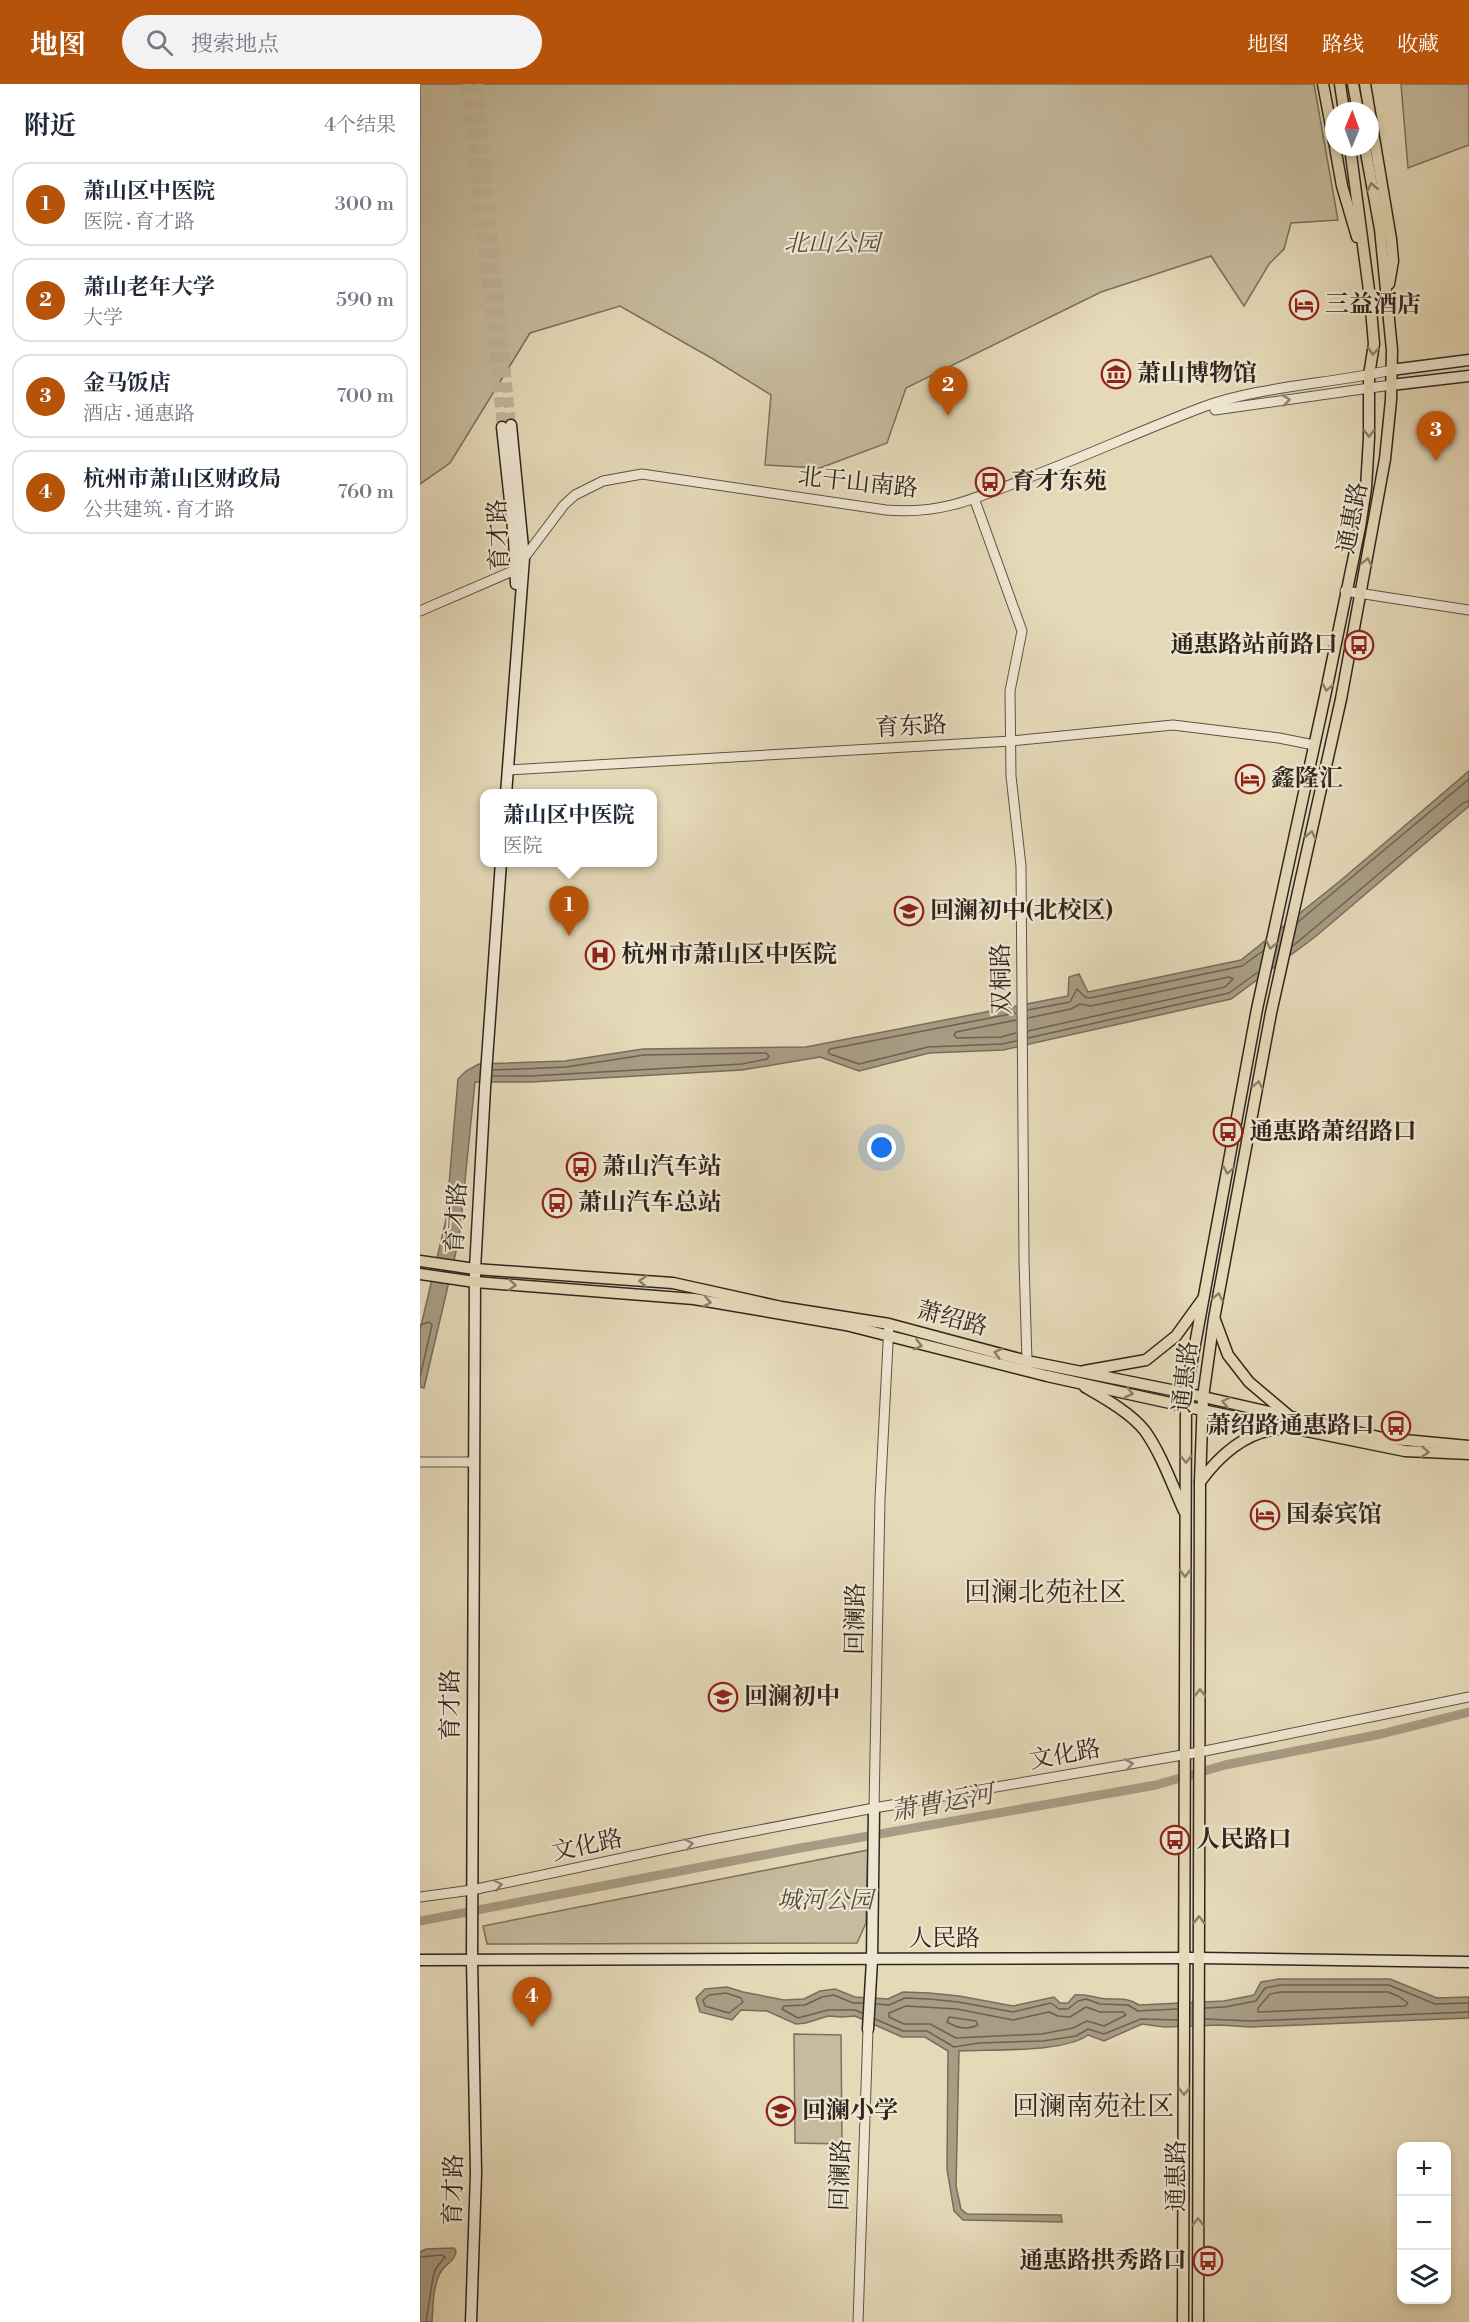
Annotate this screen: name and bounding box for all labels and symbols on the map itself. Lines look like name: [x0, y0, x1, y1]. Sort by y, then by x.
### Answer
north arrow: [1325, 102, 1379, 156]
one-way arrow: [1366, 182, 1379, 192]
park label: 北山公园: [784, 229, 884, 259]
hotel icon: 三益酒店: [1288, 289, 1320, 321]
place label: 三益酒店: [1325, 290, 1421, 320]
one-way arrow: [1367, 346, 1380, 356]
museum icon: 萧山博物馆: [1100, 358, 1132, 390]
place label: 萧山博物馆: [1137, 359, 1257, 389]
pin: 2: [928, 366, 968, 416]
one-way arrow: [1281, 394, 1290, 406]
pin: 3: [1416, 412, 1456, 461]
one-way arrow: [1363, 429, 1375, 438]
street label: 北干山南路: [797, 462, 919, 504]
bus stop icon: 育才东苑: [974, 466, 1006, 498]
place label: 育才东苑: [1011, 467, 1107, 497]
street label: 通惠路: [1331, 480, 1375, 556]
street label: 育才路: [483, 498, 515, 572]
one-way arrow: [1360, 557, 1373, 567]
bus stop icon: 通惠路站前路口: [1343, 629, 1375, 661]
place label: 通惠路站前路口: [1170, 630, 1338, 660]
one-way arrow: [1321, 682, 1334, 692]
street label: 育东路: [874, 710, 948, 744]
hotel icon: 鑫隆汇: [1234, 763, 1266, 795]
place label: 鑫隆汇: [1271, 764, 1343, 794]
one-way arrow: [1303, 830, 1316, 840]
pin: 1: [550, 886, 588, 936]
school or university icon: 回澜初中(北校区): [893, 895, 925, 927]
place label: 回澜初中(北校区): [930, 896, 1113, 926]
hospital icon: 杭州市萧山区中医院: [584, 939, 616, 971]
place label: 杭州市萧山区中医院: [621, 940, 837, 970]
one-way arrow: [1265, 940, 1278, 950]
street label: 双桐路: [986, 943, 1018, 1015]
one-way arrow: [1251, 1080, 1264, 1090]
bus stop icon: 通惠路萧绍路口: [1212, 1116, 1244, 1148]
place label: 通惠路萧绍路口: [1249, 1117, 1417, 1147]
your location: [867, 1133, 896, 1162]
bus stop icon: 萧山汽车站: [565, 1151, 597, 1183]
place label: 萧山汽车站: [602, 1152, 722, 1182]
one-way arrow: [1222, 1165, 1235, 1175]
street label: 育才路: [440, 1181, 474, 1255]
bus stop icon: 萧山汽车总站: [541, 1187, 573, 1219]
place label: 萧山汽车总站: [578, 1188, 722, 1218]
one-way arrow: [638, 1275, 647, 1288]
one-way arrow: [508, 1278, 517, 1291]
one-way arrow: [1211, 1293, 1224, 1303]
one-way arrow: [702, 1295, 711, 1307]
street label: 萧绍路: [913, 1295, 991, 1343]
one-way arrow: [913, 1337, 923, 1350]
street label: 通惠路: [1167, 1340, 1205, 1414]
one-way arrow: [993, 1348, 1004, 1360]
one-way arrow: [1123, 1386, 1133, 1399]
one-way arrow: [1221, 1396, 1231, 1409]
bus stop icon: 萧绍路通惠路口: [1380, 1410, 1412, 1442]
place label: 萧绍路通惠路口: [1207, 1411, 1375, 1441]
one-way arrow: [1420, 1446, 1429, 1459]
one-way arrow: [1180, 1454, 1192, 1463]
hotel icon: 国泰宾馆: [1249, 1499, 1281, 1531]
place label: 国泰宾馆: [1286, 1500, 1382, 1530]
one-way arrow: [1179, 1568, 1191, 1577]
district label: 回澜北苑社区: [964, 1576, 1126, 1610]
street label: 回澜路: [840, 1583, 872, 1655]
street label: 育才路: [436, 1669, 466, 1741]
school or university icon: 回澜初中: [707, 1681, 739, 1713]
place label: 回澜初中: [744, 1682, 840, 1712]
one-way arrow: [1194, 1689, 1206, 1698]
street label: 文化路: [1027, 1734, 1103, 1776]
one-way arrow: [1124, 1758, 1134, 1771]
water label: 萧曹运河: [888, 1778, 1000, 1828]
street label: 文化路: [549, 1824, 625, 1868]
bus stop icon: 人民路口: [1159, 1824, 1191, 1856]
place label: 人民路口: [1196, 1825, 1292, 1855]
one-way arrow: [684, 1838, 694, 1851]
one-way arrow: [493, 1879, 503, 1892]
park label: 城河公园: [777, 1886, 877, 1916]
one-way arrow: [1193, 1915, 1205, 1924]
street label: 人民路: [908, 1924, 980, 1954]
pin: 4: [512, 1978, 552, 2027]
one-way arrow: [1178, 2086, 1190, 2095]
district label: 回澜南苑社区: [1012, 2090, 1174, 2124]
school or university icon: 回澜小学: [765, 2095, 797, 2127]
place label: 回澜小学: [802, 2096, 898, 2126]
street label: 回澜路: [825, 2138, 857, 2212]
street label: 通惠路: [1162, 2140, 1192, 2212]
street label: 育才路: [438, 2154, 470, 2226]
one-way arrow: [1192, 2217, 1204, 2226]
bus stop icon: 通惠路拱秀路口: [1192, 2245, 1224, 2277]
place label: 通惠路拱秀路口: [1019, 2246, 1187, 2276]

